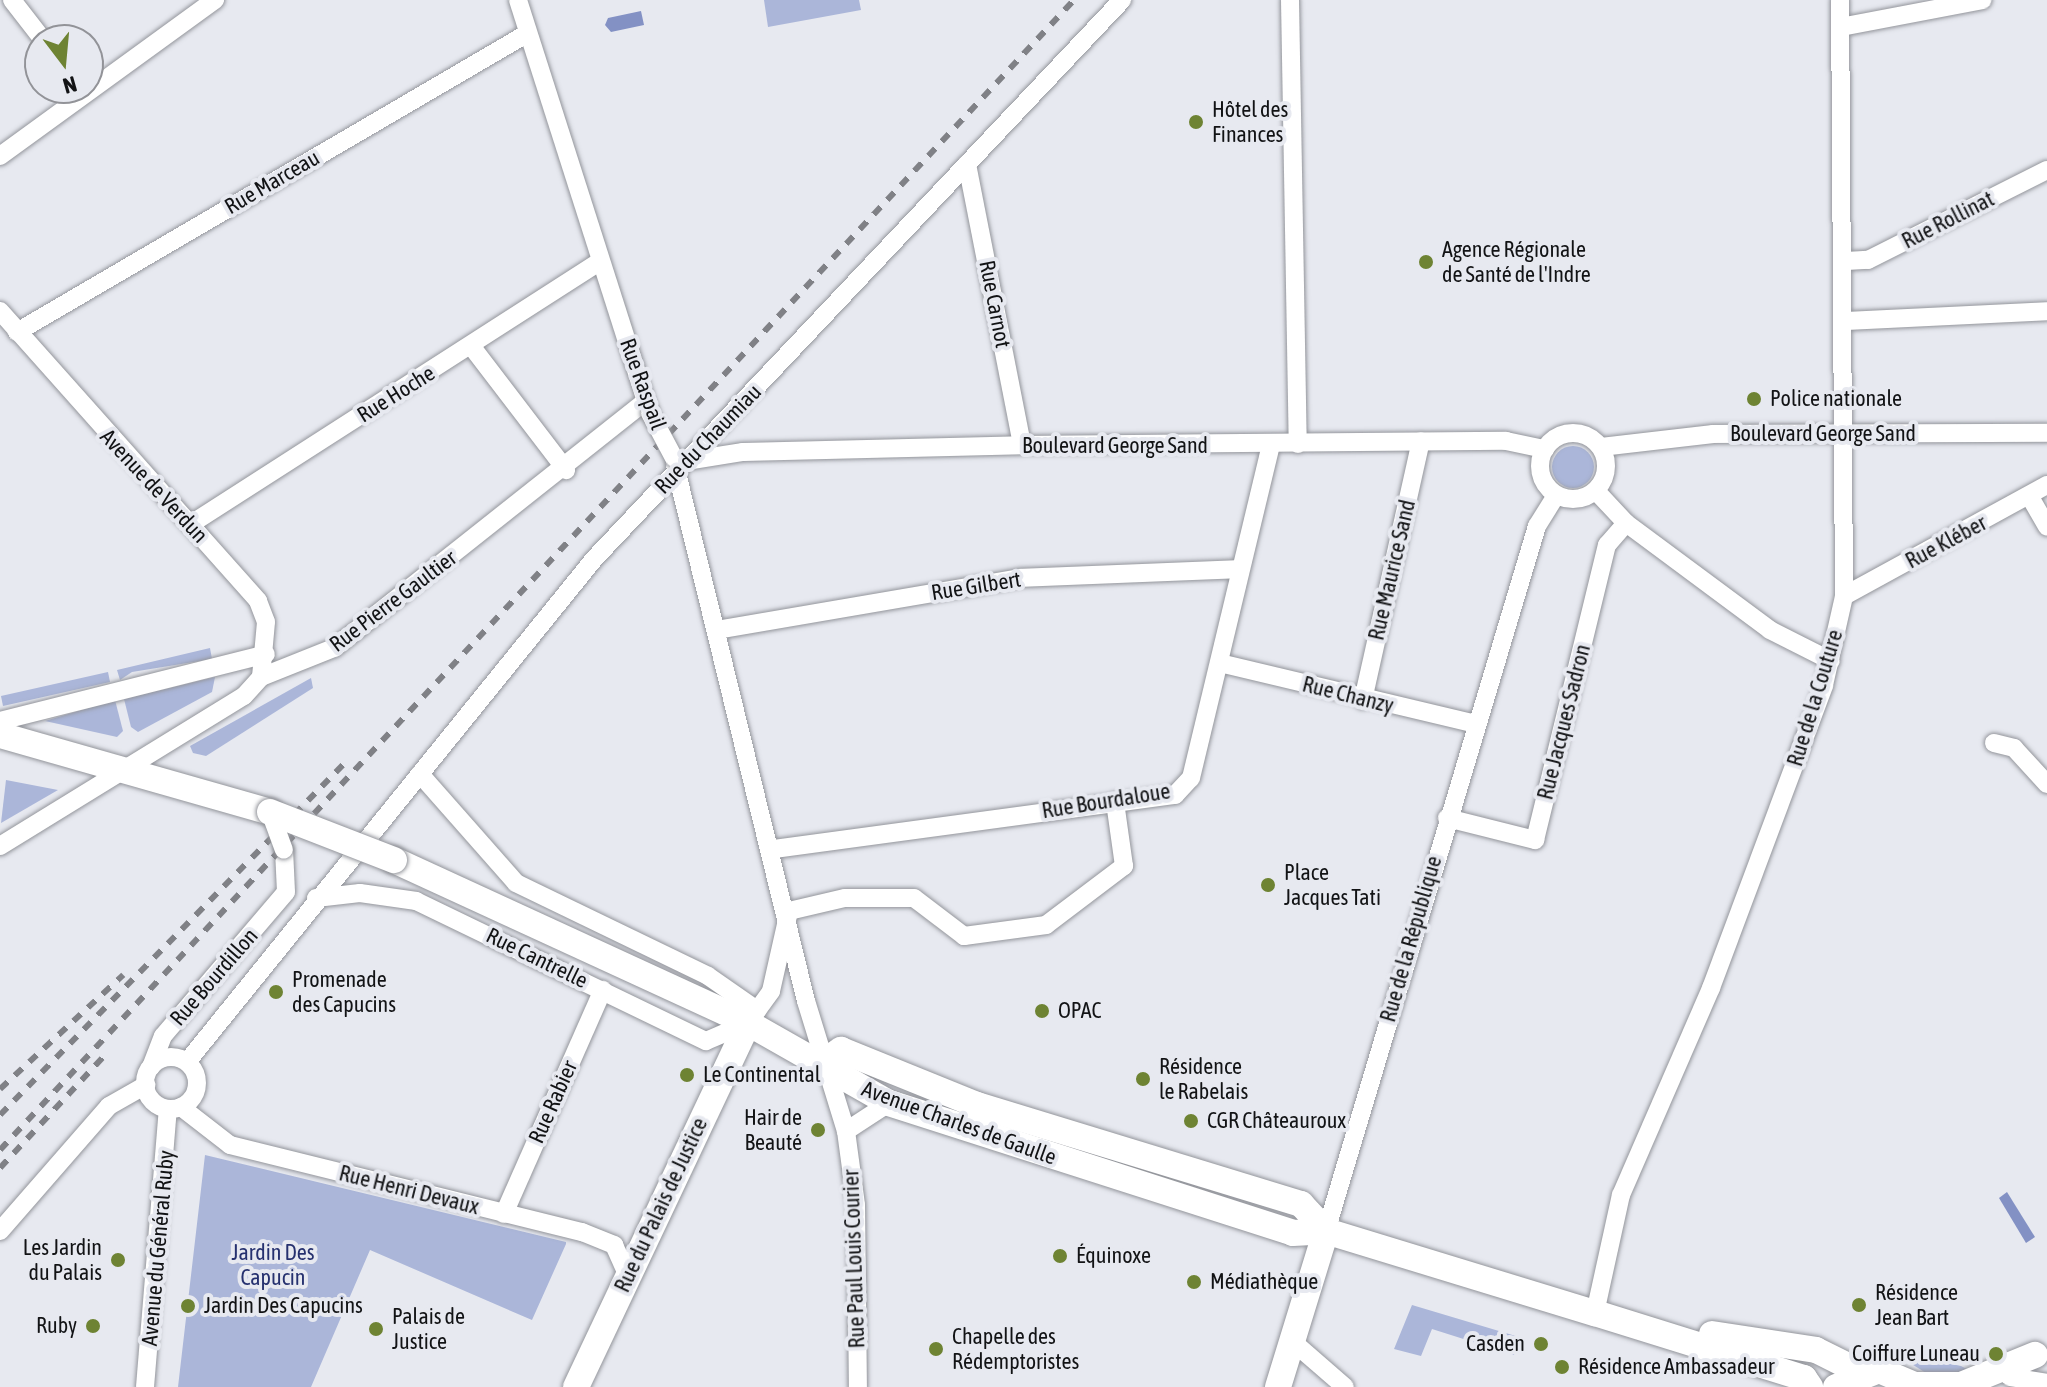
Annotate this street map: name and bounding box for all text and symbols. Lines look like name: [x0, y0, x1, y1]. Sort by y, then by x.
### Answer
north arrow: [24, 24, 104, 104]
text: N: [60, 71, 80, 99]
place label: Hôtel des Finances: [1212, 96, 1288, 148]
marker: Hôtel des Finances: [1187, 113, 1205, 131]
street label: Rue Marceau: [220, 144, 324, 220]
street label: Rue Rollinat: [1897, 186, 1999, 254]
place label: Agence Régionale de Santé de l'Indre: [1442, 236, 1591, 288]
marker: Agence Régionale de Santé de l'Indre: [1417, 253, 1435, 271]
street label: Rue Carnot: [974, 258, 1016, 350]
street label: Rue Raspail: [614, 335, 672, 433]
street label: Rue Hoche: [352, 360, 440, 428]
street label: Rue du Chaumiau: [649, 379, 767, 499]
place label: Police nationale: [1770, 386, 1902, 412]
marker: Police nationale: [1745, 390, 1763, 408]
street label: Boulevard George Sand: [1730, 421, 1916, 447]
street label: Avenue de Verdun: [95, 424, 213, 548]
street label: Boulevard George Sand: [1022, 433, 1208, 459]
street label: Rue Maurice Sand: [1363, 497, 1421, 643]
street label: Rue Kléber: [1901, 510, 1991, 574]
street label: Rue Pierre Gaultier: [324, 545, 462, 657]
street label: Rue Gilbert: [929, 566, 1023, 606]
street label: Rue de la Couture: [1782, 627, 1848, 769]
street label: Rue Jacques Sadron: [1532, 642, 1596, 802]
street label: Rue Chanzy: [1300, 671, 1396, 719]
street label: Rue Bourdaloue: [1040, 778, 1172, 824]
street label: Rue de la République: [1375, 853, 1447, 1025]
place label: Place Jacques Tati: [1284, 859, 1381, 910]
marker: Place Jacques Tati: [1259, 876, 1277, 894]
street label: Rue Cantrelle: [482, 922, 592, 994]
street label: Rue Bourdillon: [165, 923, 263, 1031]
place label: Promenade des Capucins: [292, 966, 396, 1018]
marker: Promenade des Capucins: [267, 983, 285, 1001]
place label: OPAC: [1058, 998, 1101, 1024]
marker: OPAC: [1033, 1002, 1051, 1020]
place label: Résidence le Rabelais: [1159, 1053, 1248, 1104]
street label: Rue Rabier: [523, 1057, 583, 1147]
place label: Le Continental: [703, 1062, 821, 1088]
marker: Le Continental: [678, 1066, 696, 1084]
marker: Résidence le Rabelais: [1134, 1070, 1152, 1088]
street label: Avenue Charles de Gaulle: [858, 1076, 1060, 1170]
place label: Hair de Beauté: [744, 1104, 802, 1156]
place label: CGR Châteauroux: [1207, 1108, 1346, 1134]
marker: CGR Châteauroux: [1182, 1112, 1200, 1130]
street label: Rue du Palais de Justice: [609, 1114, 713, 1296]
marker: Hair de Beauté: [809, 1121, 827, 1139]
street label: Avenue du Général Ruby: [136, 1149, 180, 1347]
street label: Rue Henri Devaux: [336, 1160, 482, 1220]
street label: Rue Paul Louis Courier: [838, 1169, 870, 1349]
place label: Les Jardin du Palais: [23, 1234, 102, 1286]
park label: Jardin Des Capucin: [231, 1239, 315, 1290]
place label: Équinoxe: [1076, 1243, 1151, 1269]
marker: Équinoxe: [1051, 1247, 1069, 1265]
marker: Les Jardin du Palais: [109, 1251, 127, 1269]
place label: Médiathèque: [1210, 1269, 1318, 1295]
marker: Médiathèque: [1185, 1273, 1203, 1291]
place label: Résidence Jean Bart: [1875, 1279, 1958, 1330]
place label: Jardin Des Capucins: [204, 1293, 363, 1319]
marker: Résidence Jean Bart: [1850, 1296, 1868, 1314]
marker: Jardin Des Capucins: [179, 1297, 197, 1315]
place label: Palais de Justice: [392, 1303, 465, 1354]
place label: Ruby: [36, 1313, 77, 1339]
marker: Ruby: [84, 1317, 102, 1335]
marker: Palais de Justice: [367, 1320, 385, 1338]
place label: Chapelle des Rédemptoristes: [952, 1323, 1079, 1374]
place label: Casden: [1466, 1331, 1525, 1357]
marker: Casden: [1532, 1335, 1550, 1353]
marker: Chapelle des Rédemptoristes: [927, 1340, 945, 1358]
place label: Coiffure Luneau: [1852, 1341, 1980, 1367]
marker: Coiffure Luneau: [1987, 1345, 2005, 1363]
place label: Résidence Ambassadeur: [1578, 1354, 1775, 1380]
marker: Résidence Ambassadeur: [1553, 1358, 1571, 1376]

